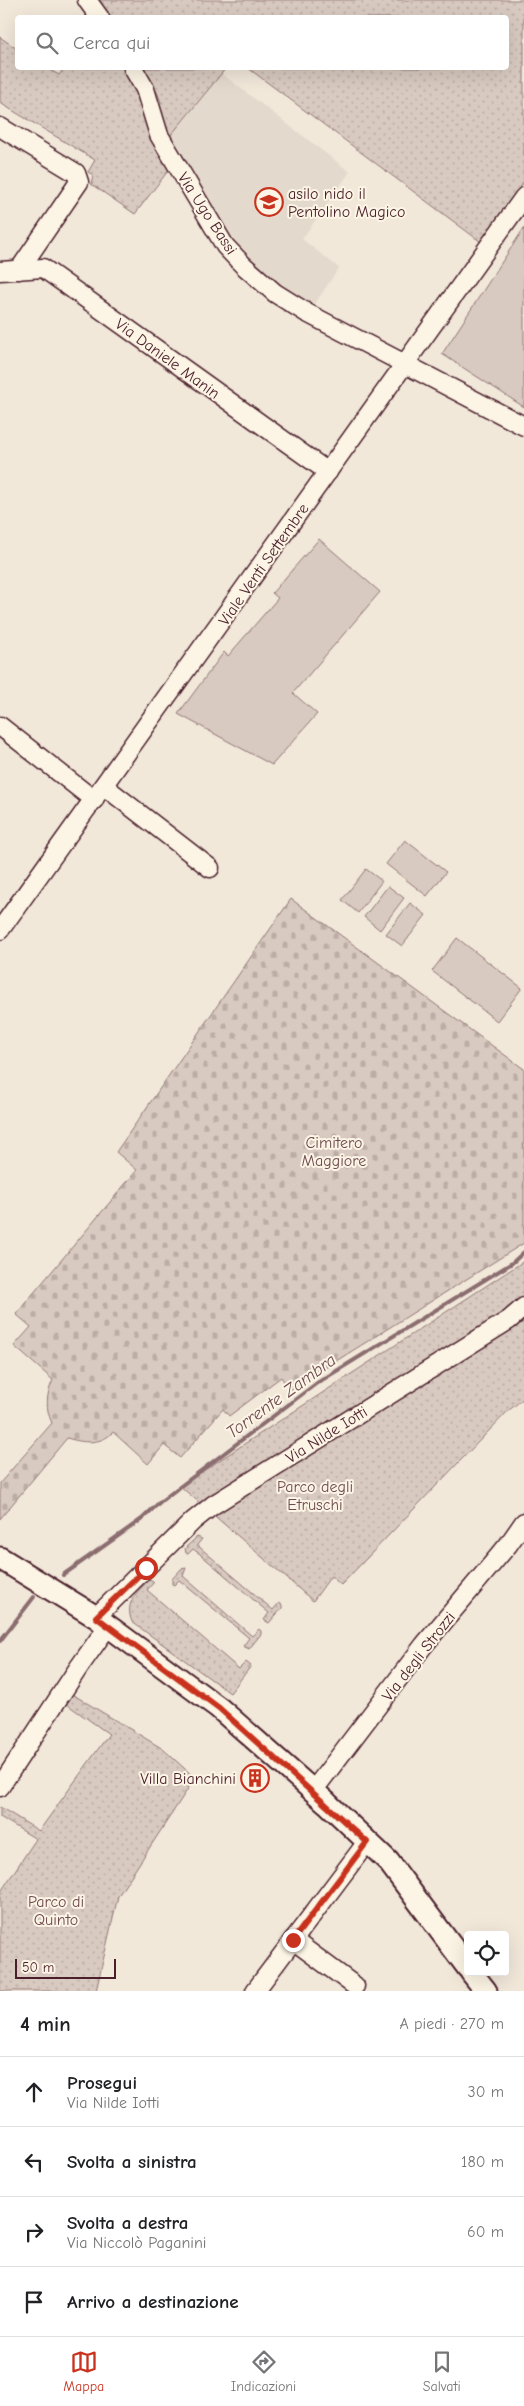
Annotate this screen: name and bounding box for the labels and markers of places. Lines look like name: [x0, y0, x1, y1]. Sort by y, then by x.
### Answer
place label: asilo nido il Pentolino Magico: [288, 185, 405, 221]
school or university icon: asilo nido il Pentolino Magico: [254, 187, 284, 217]
building icon: Villa Bianchini: [240, 1763, 270, 1793]
place label: Villa Bianchini: [140, 1770, 236, 1788]

